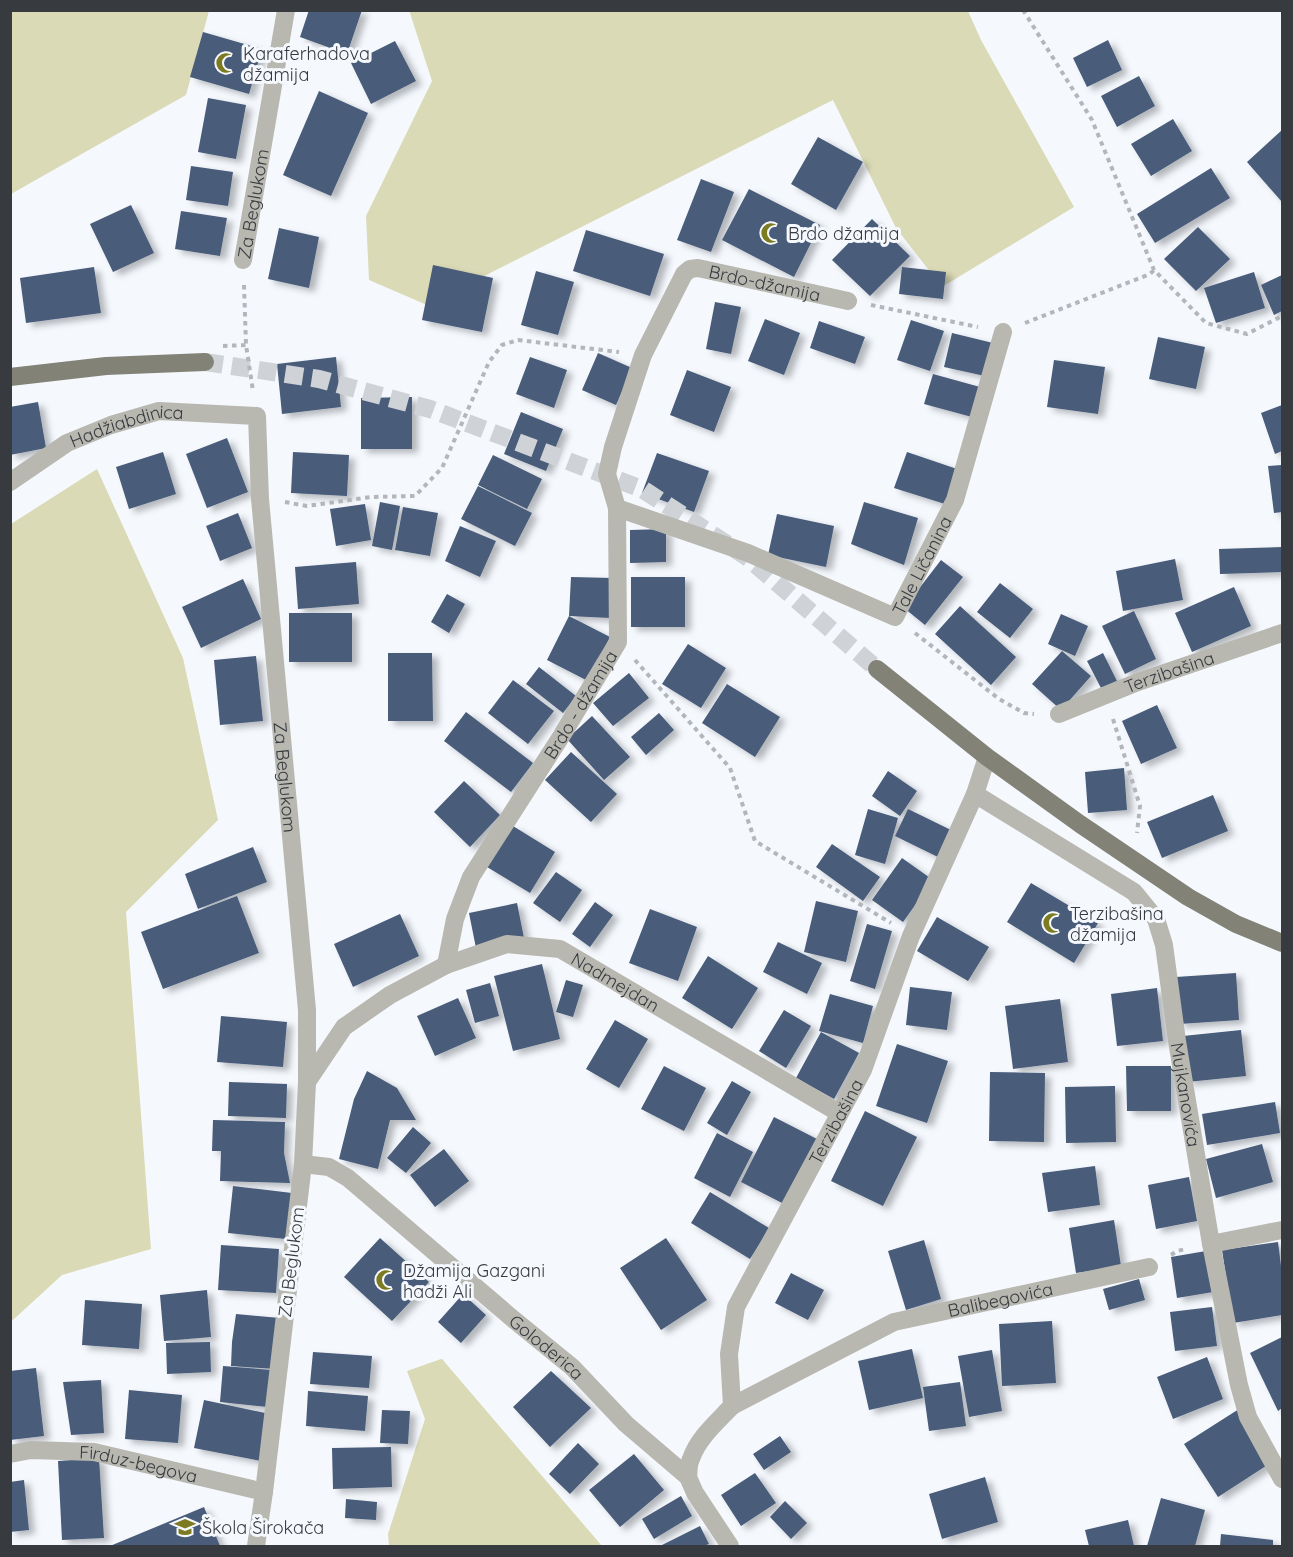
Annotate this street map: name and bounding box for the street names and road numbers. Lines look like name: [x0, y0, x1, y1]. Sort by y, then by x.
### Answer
street label: Za Beglukom: [232, 147, 273, 261]
street label: Brdo-džamija: [707, 259, 823, 306]
street label: Hadžiabdinica: [66, 400, 184, 452]
street label: Tale Ličanina: [887, 512, 956, 619]
street label: Terzibašina: [1121, 645, 1217, 698]
street label: Brdo - džamija: [538, 646, 622, 763]
street label: Za Beglukom: [269, 721, 302, 834]
street label: Nadmejdan: [567, 947, 664, 1017]
street label: Mujkanovića: [1166, 1041, 1206, 1148]
street label: Terzibašina: [803, 1075, 868, 1168]
street label: Za Beglukom: [273, 1205, 309, 1319]
street label: Balibegovića: [945, 1277, 1055, 1322]
street label: Goloderica: [505, 1309, 589, 1384]
street label: Firduz-begova: [79, 1440, 200, 1487]

